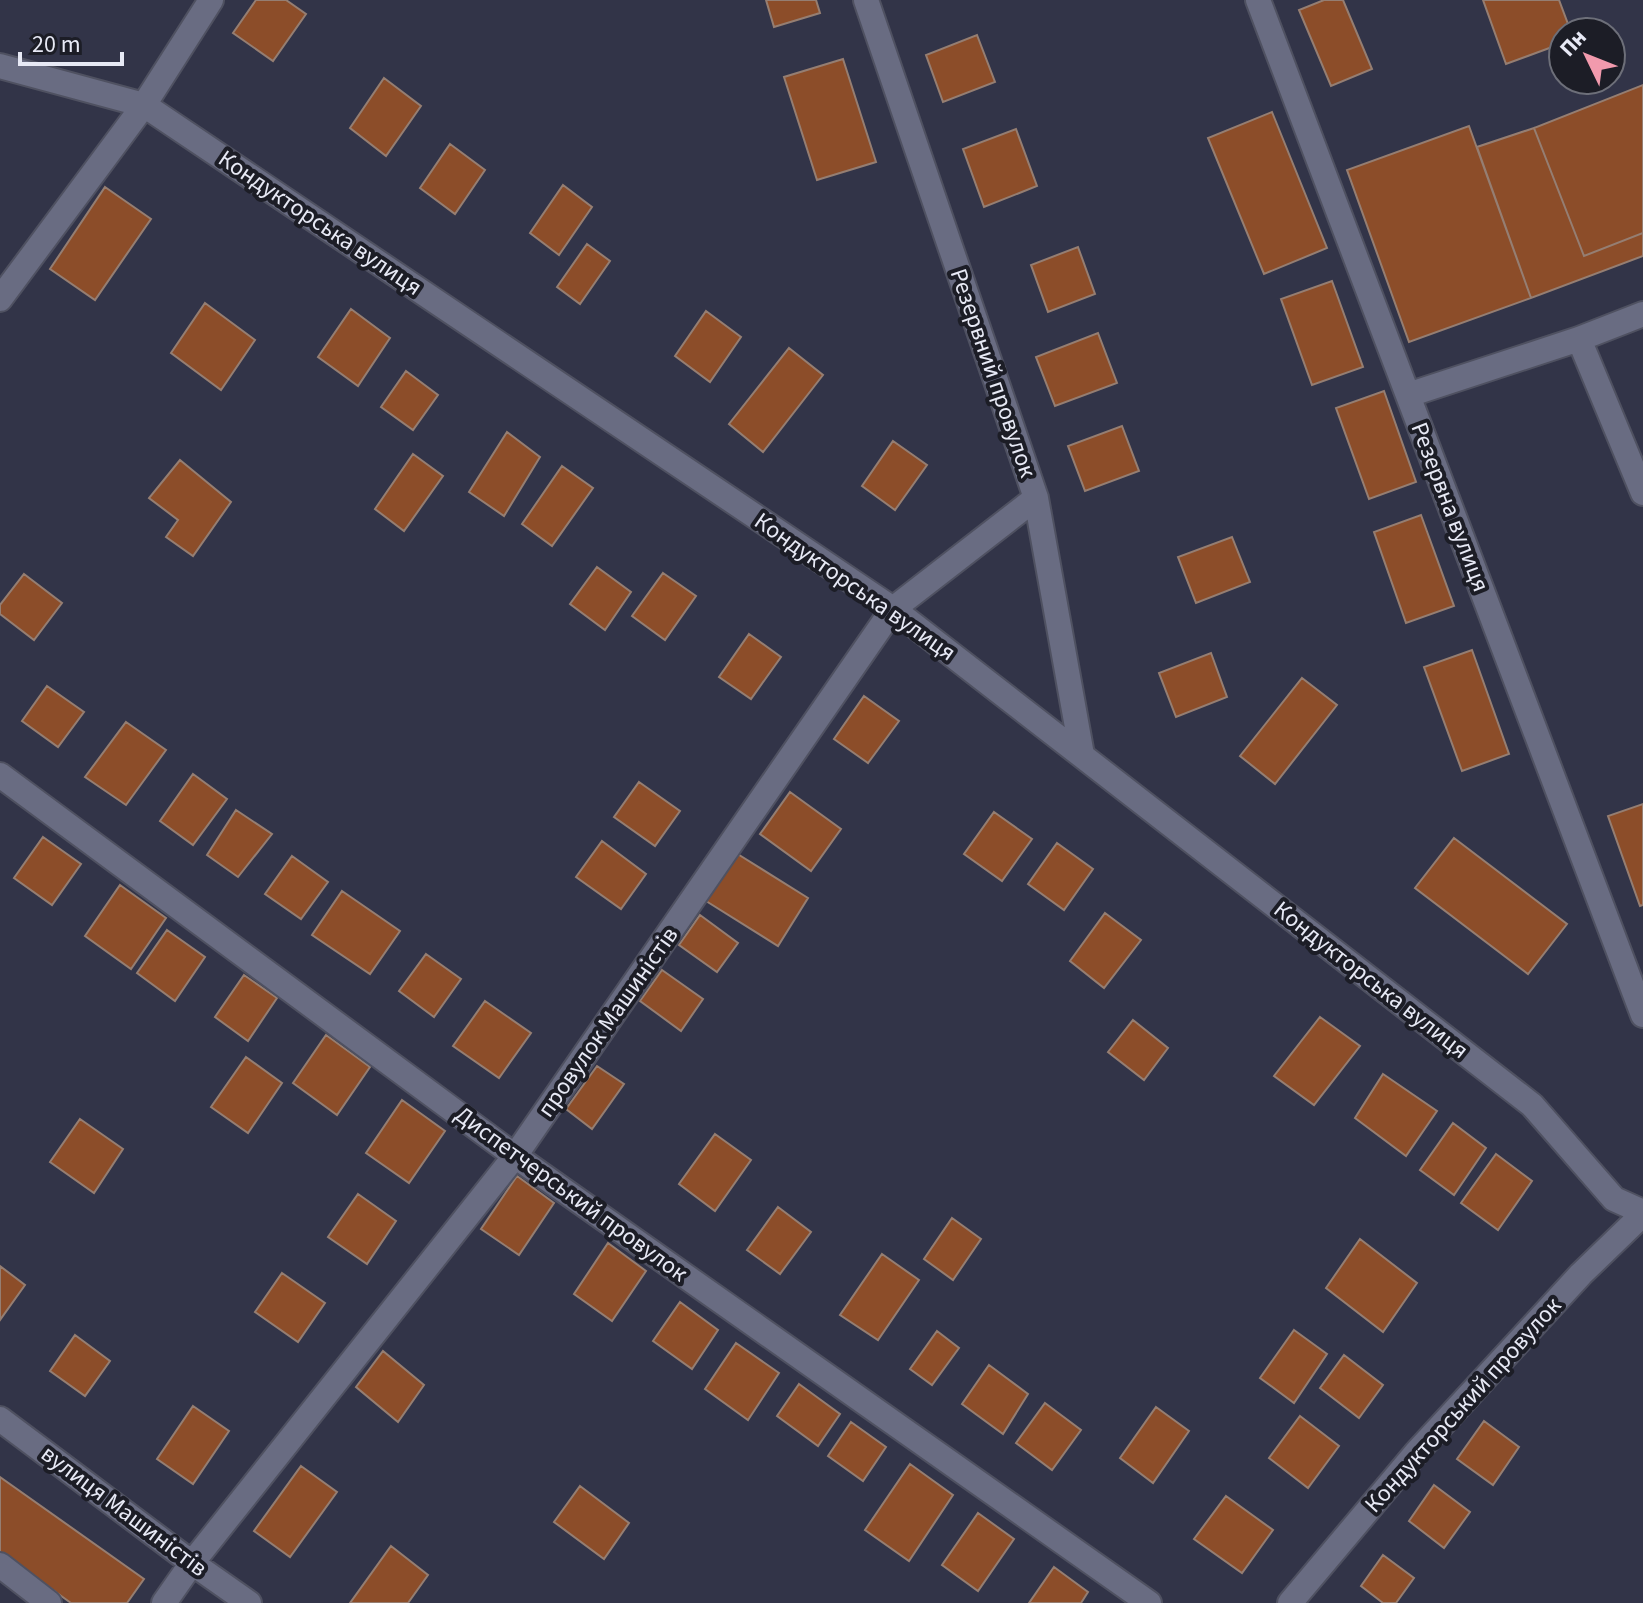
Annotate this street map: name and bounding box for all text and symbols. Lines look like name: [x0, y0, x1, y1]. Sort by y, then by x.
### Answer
scale bar: [20, 16, 122, 66]
north arrow: [1547, 16, 1627, 96]
text: Пн: [1552, 22, 1594, 64]
text: 20 m: [32, 27, 81, 62]
street label: Кондукторська вулиця: [211, 142, 429, 304]
street label: Резервний провулок: [941, 264, 1045, 482]
street label: Резервна вулиця: [1402, 417, 1498, 597]
street label: Кондукторська вулиця: [747, 504, 963, 670]
street label: Кондукторська вулиця: [1266, 893, 1476, 1067]
street label: провулок Машиністів: [529, 920, 687, 1124]
street label: Диспетчерський провулок: [447, 1097, 695, 1291]
street label: Кондукторський провулок: [1356, 1289, 1570, 1521]
street label: вулиця Машиністів: [33, 1437, 215, 1585]

